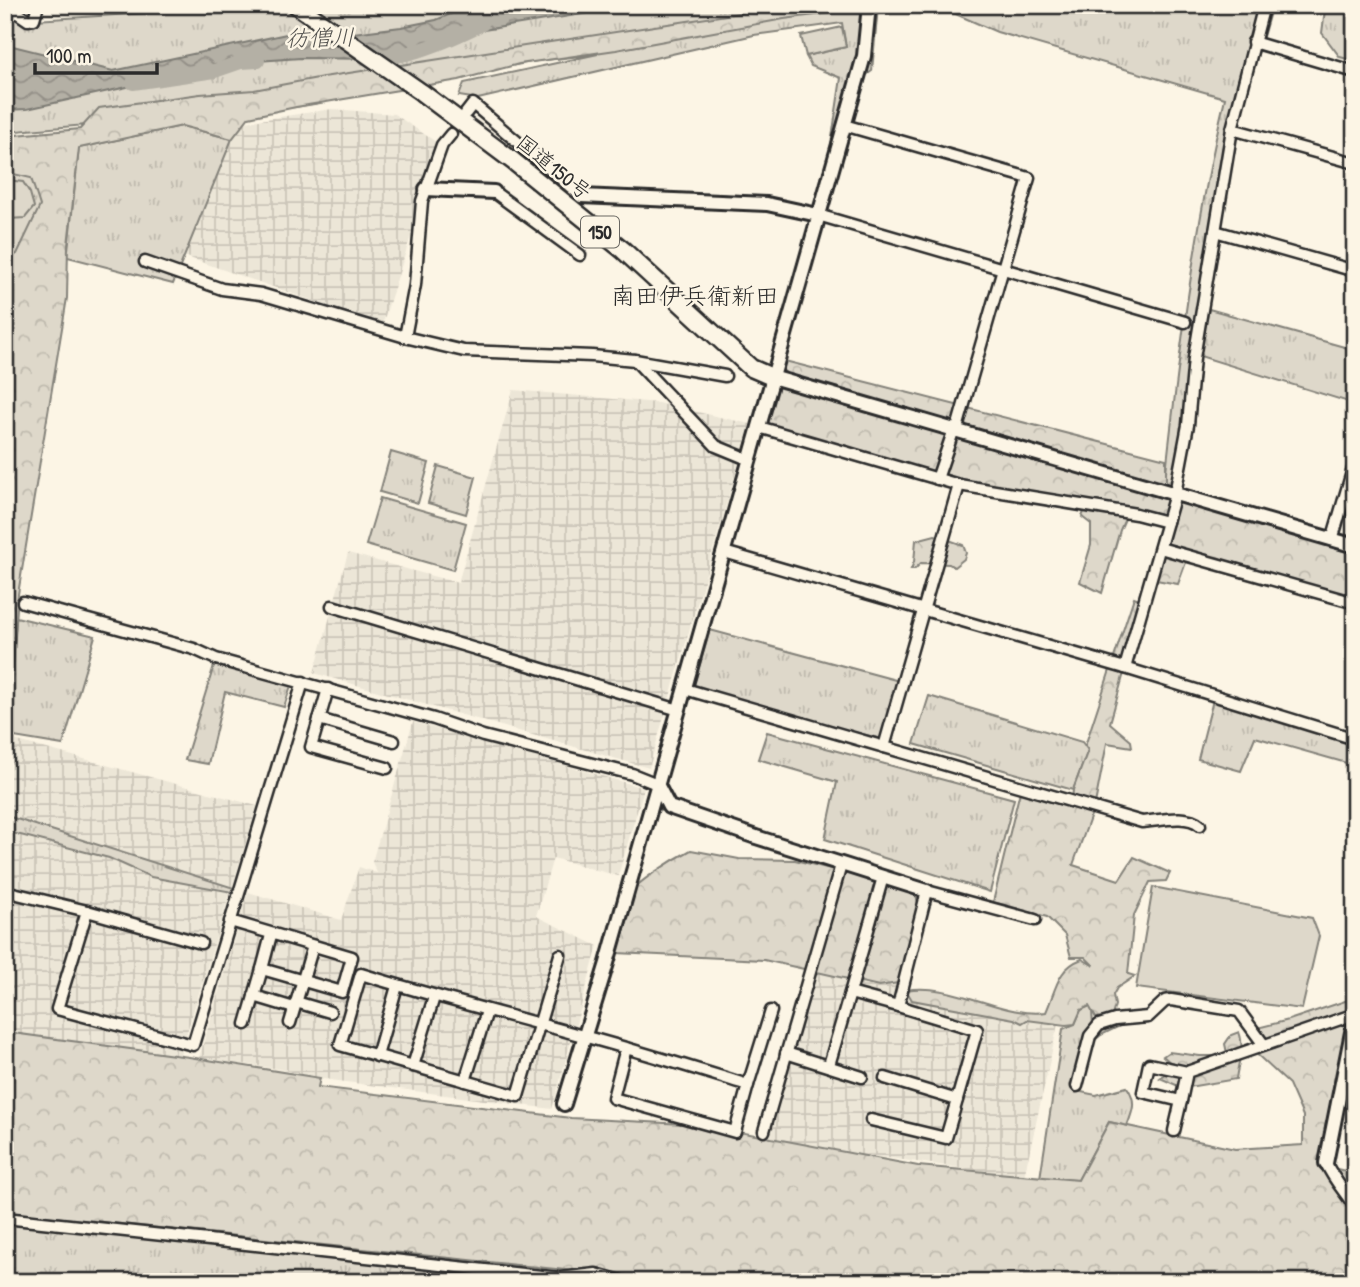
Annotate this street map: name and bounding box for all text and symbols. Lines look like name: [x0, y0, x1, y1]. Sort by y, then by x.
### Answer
water label: 彷僧川: [285, 21, 355, 53]
scale bar: [35, 32, 158, 76]
text: 100 m: [46, 41, 92, 70]
street label: 国道150号: [510, 128, 598, 206]
road number: 150: [581, 216, 619, 248]
district label: 南田伊兵衛新田: [611, 279, 779, 311]

